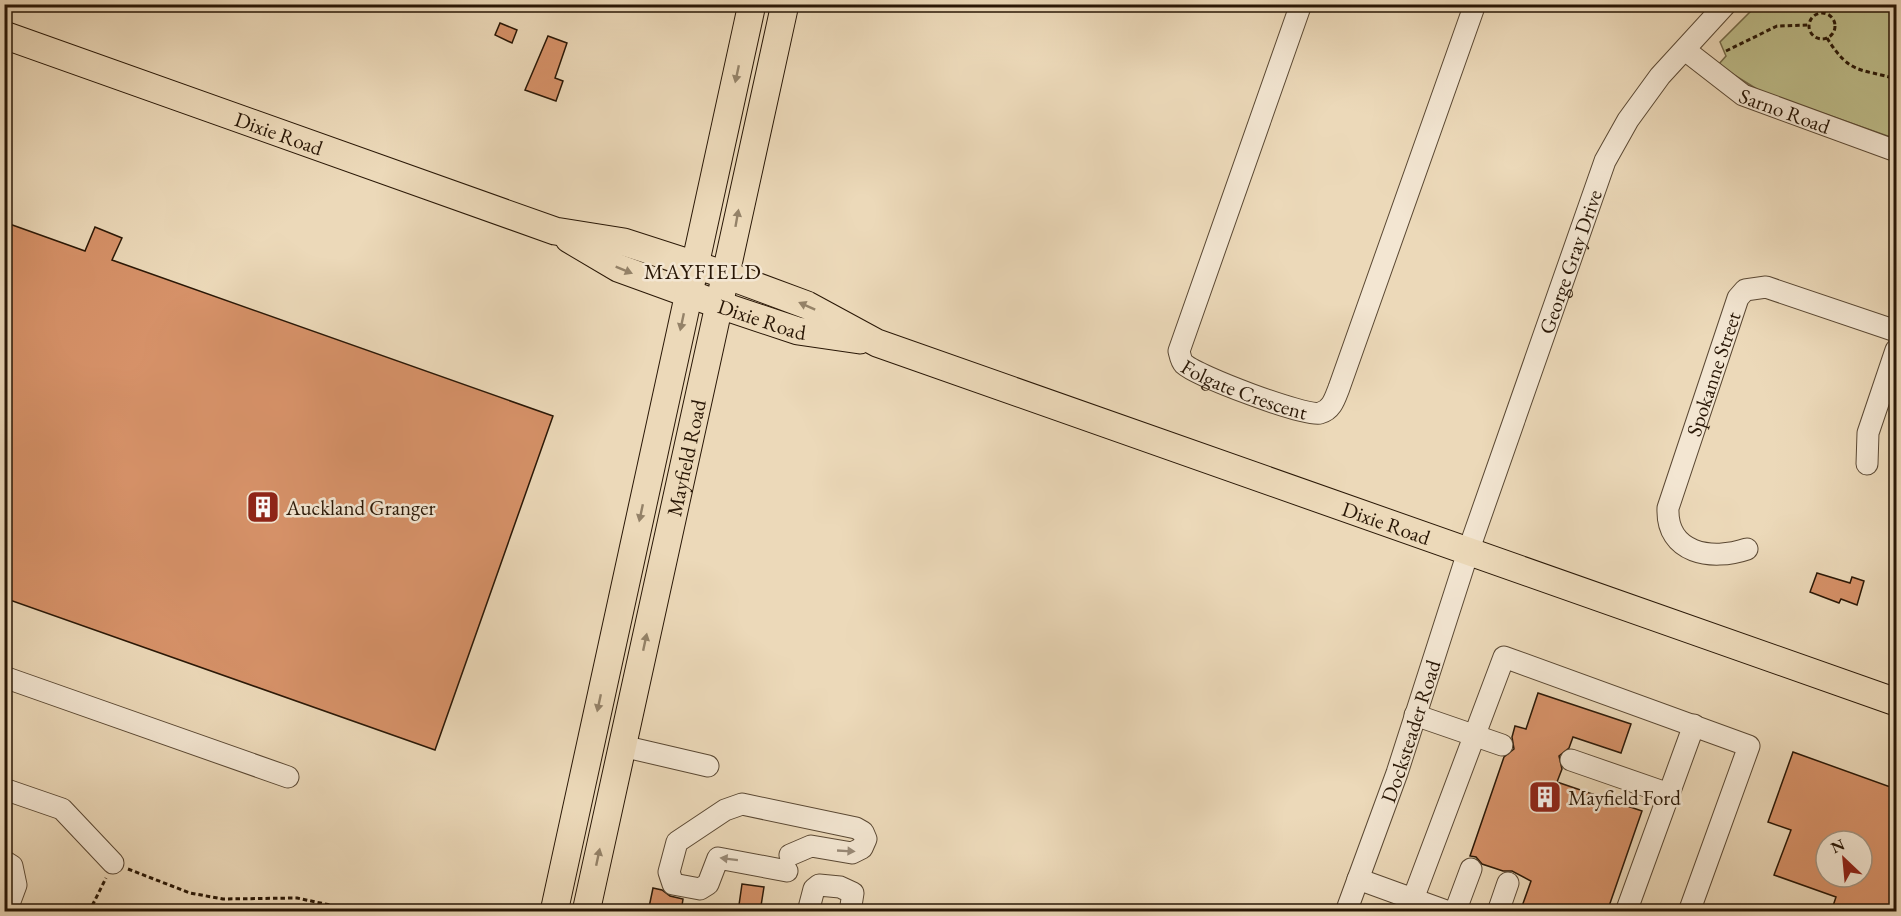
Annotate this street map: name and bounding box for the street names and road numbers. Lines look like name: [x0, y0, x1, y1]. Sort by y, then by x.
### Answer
street label: Sarno Road: [1736, 81, 1834, 139]
street label: Dixie Road: [231, 105, 327, 161]
street label: George Gray Drive: [1532, 186, 1608, 337]
street label: Dixie Road: [715, 292, 808, 346]
street label: Spokanne Street: [1679, 308, 1746, 440]
street label: Folgate Crescent: [1176, 353, 1311, 425]
street label: Mayfield Road: [660, 396, 712, 519]
street label: Dixie Road: [1339, 495, 1434, 551]
street label: Docksteader Road: [1374, 656, 1446, 806]

